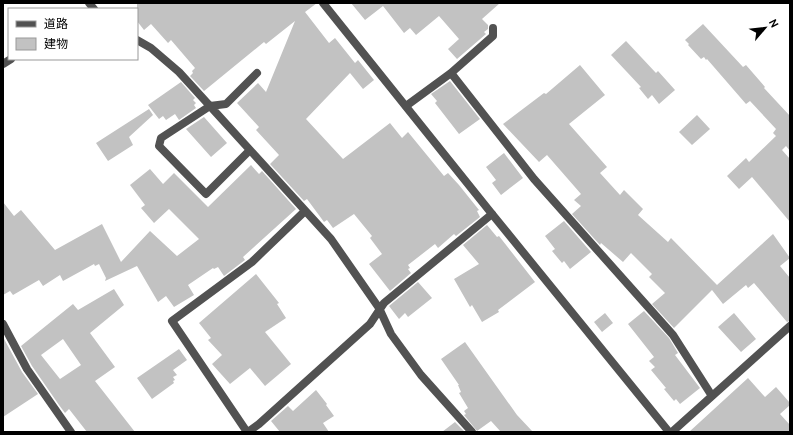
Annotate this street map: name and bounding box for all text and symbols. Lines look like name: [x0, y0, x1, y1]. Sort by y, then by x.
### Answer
legend: [8, 8, 138, 60]
north arrow: [745, 8, 785, 48]
text: 道路: [44, 16, 68, 31]
text: N: [766, 17, 782, 30]
text: 建物: [44, 36, 68, 51]

